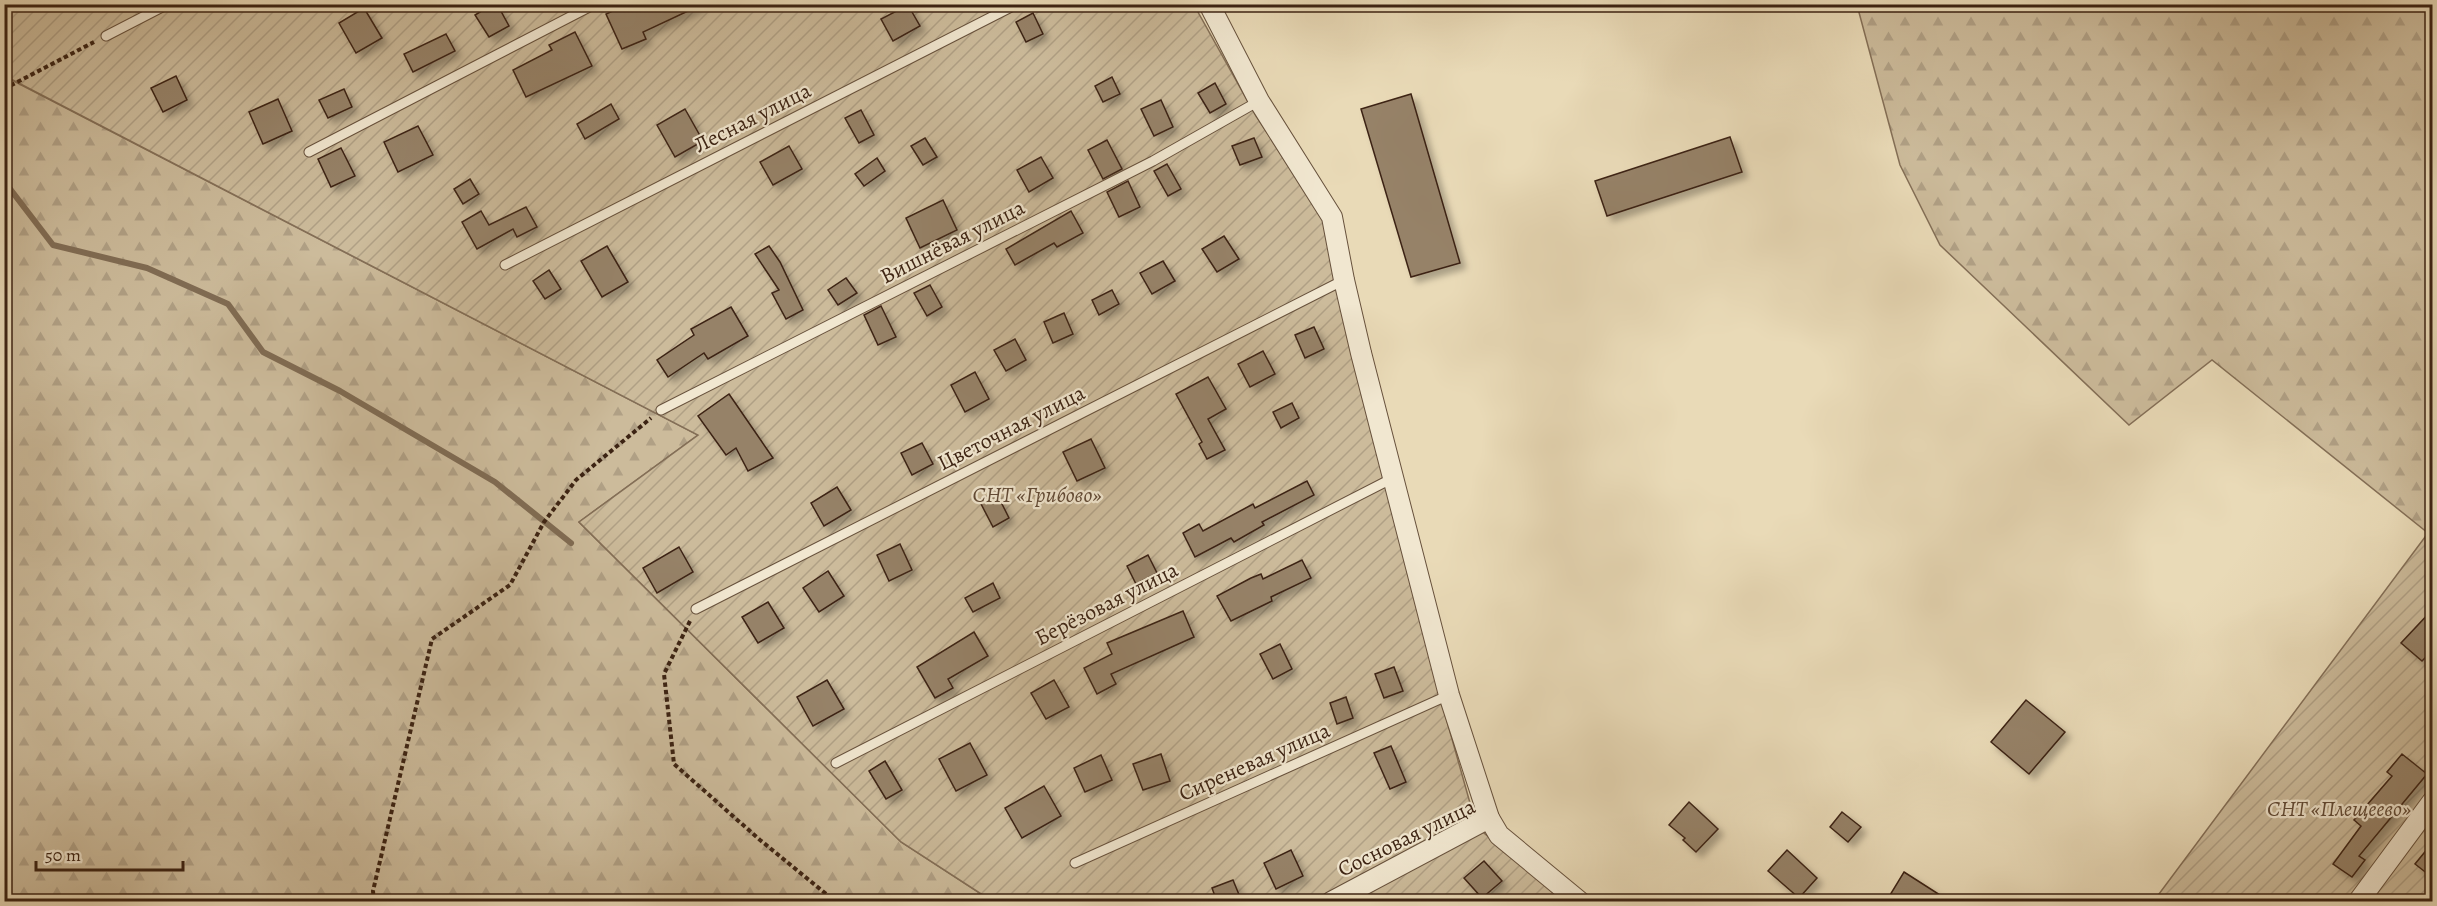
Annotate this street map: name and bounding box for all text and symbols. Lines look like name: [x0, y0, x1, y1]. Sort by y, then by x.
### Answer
street label: Лесная улица: [689, 75, 817, 160]
street label: Вишнёвая улица: [875, 192, 1031, 291]
street label: Цветочная улица: [933, 377, 1091, 478]
park label: СНТ «Грибово»: [973, 480, 1101, 510]
street label: Берёзовая улица: [1030, 554, 1184, 653]
street label: Сиреневая улица: [1174, 715, 1335, 809]
street label: Сосновая улица: [1333, 791, 1481, 884]
park label: СНТ «Плещеево»: [2267, 794, 2411, 824]
scale bar: [36, 834, 183, 872]
text: 50 m: [45, 843, 81, 867]

